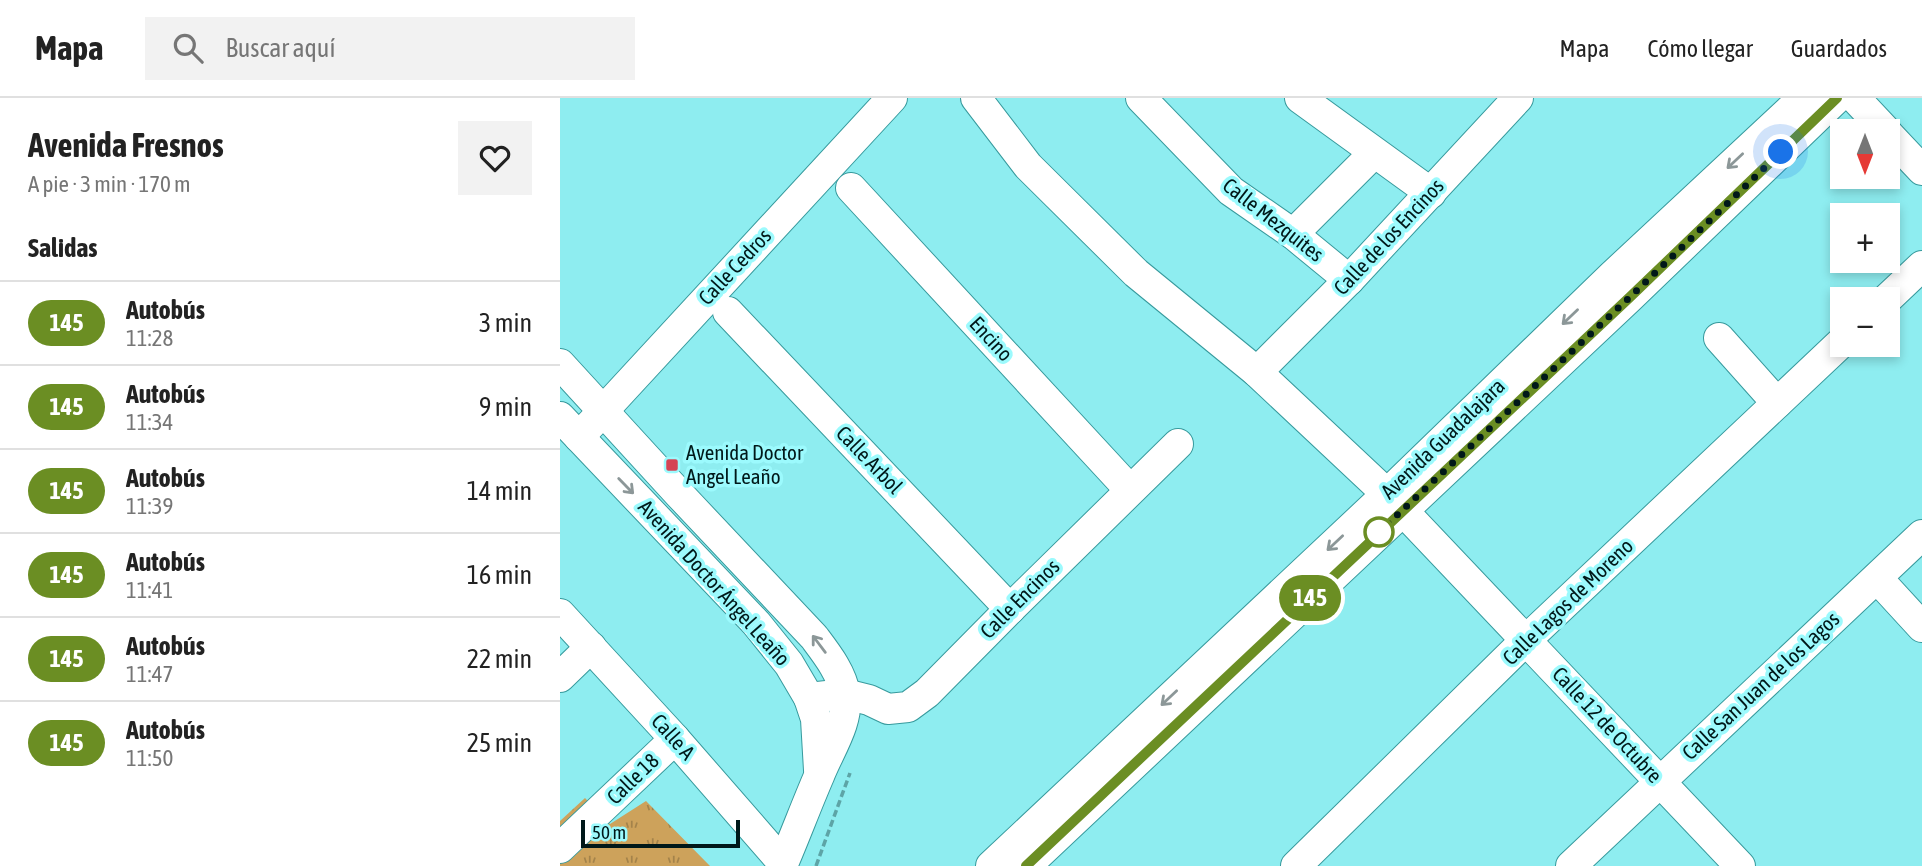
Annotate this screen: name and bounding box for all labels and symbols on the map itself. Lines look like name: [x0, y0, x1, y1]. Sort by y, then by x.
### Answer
north arrow: [1830, 119, 1900, 189]
your location: [1763, 134, 1798, 169]
one-way arrow: [1727, 153, 1744, 170]
street label: Calle Mezquites: [1218, 172, 1329, 266]
street label: Calle de los Encinos: [1328, 173, 1448, 299]
street label: Calle Cedros: [693, 223, 775, 309]
one-way arrow: [1561, 308, 1578, 325]
street label: Encino: [965, 311, 1018, 365]
street label: Avenida Guadalajara: [1376, 373, 1509, 503]
street label: Calle Arbol: [832, 421, 908, 498]
place label: Avenida Doctor Angel Leaño: [686, 440, 804, 488]
marker: Avenida Doctor Angel Leaño: [664, 457, 680, 473]
one-way arrow: [617, 478, 634, 495]
street label: Avenida Doctor Ángel Leaño: [634, 495, 795, 670]
unlabelled marker: [1364, 517, 1394, 547]
street label: Calle Lagos de Moreno: [1497, 533, 1637, 669]
one-way arrow: [1327, 534, 1344, 551]
street label: Calle Encinos: [975, 554, 1064, 643]
line badge: 145: [1270, 575, 1350, 621]
street label: Calle San Juan de los Lagos: [1677, 606, 1844, 764]
one-way arrow: [812, 635, 826, 654]
street label: Calle 12 de Octubre: [1548, 661, 1667, 787]
one-way arrow: [1161, 690, 1178, 707]
street label: Calle A: [647, 709, 701, 765]
street label: Calle 18: [602, 748, 663, 809]
scale bar: [581, 817, 740, 849]

